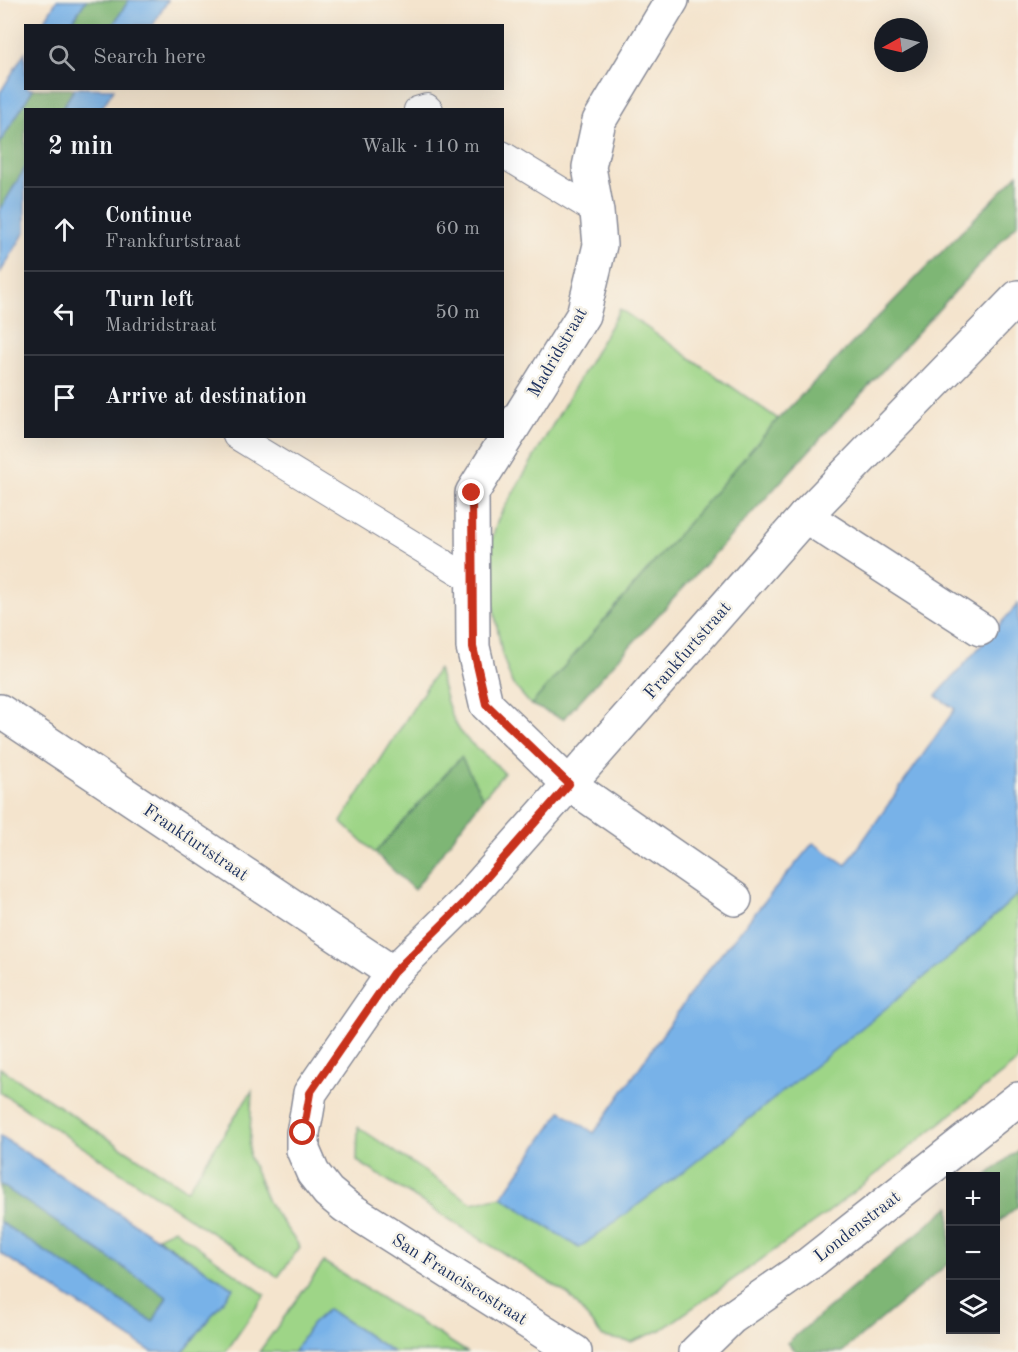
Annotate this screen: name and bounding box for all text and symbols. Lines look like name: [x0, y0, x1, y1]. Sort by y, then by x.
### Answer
north arrow: [874, 18, 928, 72]
search box: [24, 24, 504, 90]
icon: search: [45, 41, 78, 74]
text: Search here: [93, 46, 206, 68]
text: 2 min: [48, 134, 113, 160]
text: Walk · 110 m: [361, 137, 480, 157]
text: Continue: [105, 205, 192, 227]
icon: ahead: [48, 213, 81, 246]
text: 60 m: [435, 219, 480, 239]
text: Frankfurtstraat: [105, 232, 241, 252]
text: Turn left: [105, 289, 194, 311]
icon: left: [48, 297, 81, 330]
text: 50 m: [435, 303, 480, 323]
street label: Madridstraat: [525, 304, 591, 401]
text: Madridstraat: [105, 316, 217, 336]
icon: arrive: [48, 381, 81, 414]
text: Arrive at destination: [105, 386, 307, 408]
route end: [458, 479, 484, 505]
street label: Frankfurtstraat: [641, 599, 735, 703]
street label: Frankfurtstraat: [140, 801, 251, 884]
route start: [289, 1119, 315, 1145]
map controls: [946, 1172, 1000, 1334]
button: +: [946, 1172, 1000, 1226]
street label: Londenstraat: [811, 1188, 904, 1266]
button: −: [946, 1226, 1000, 1280]
street label: San Franciscostraat: [389, 1231, 530, 1329]
button: layers: [946, 1280, 1000, 1334]

